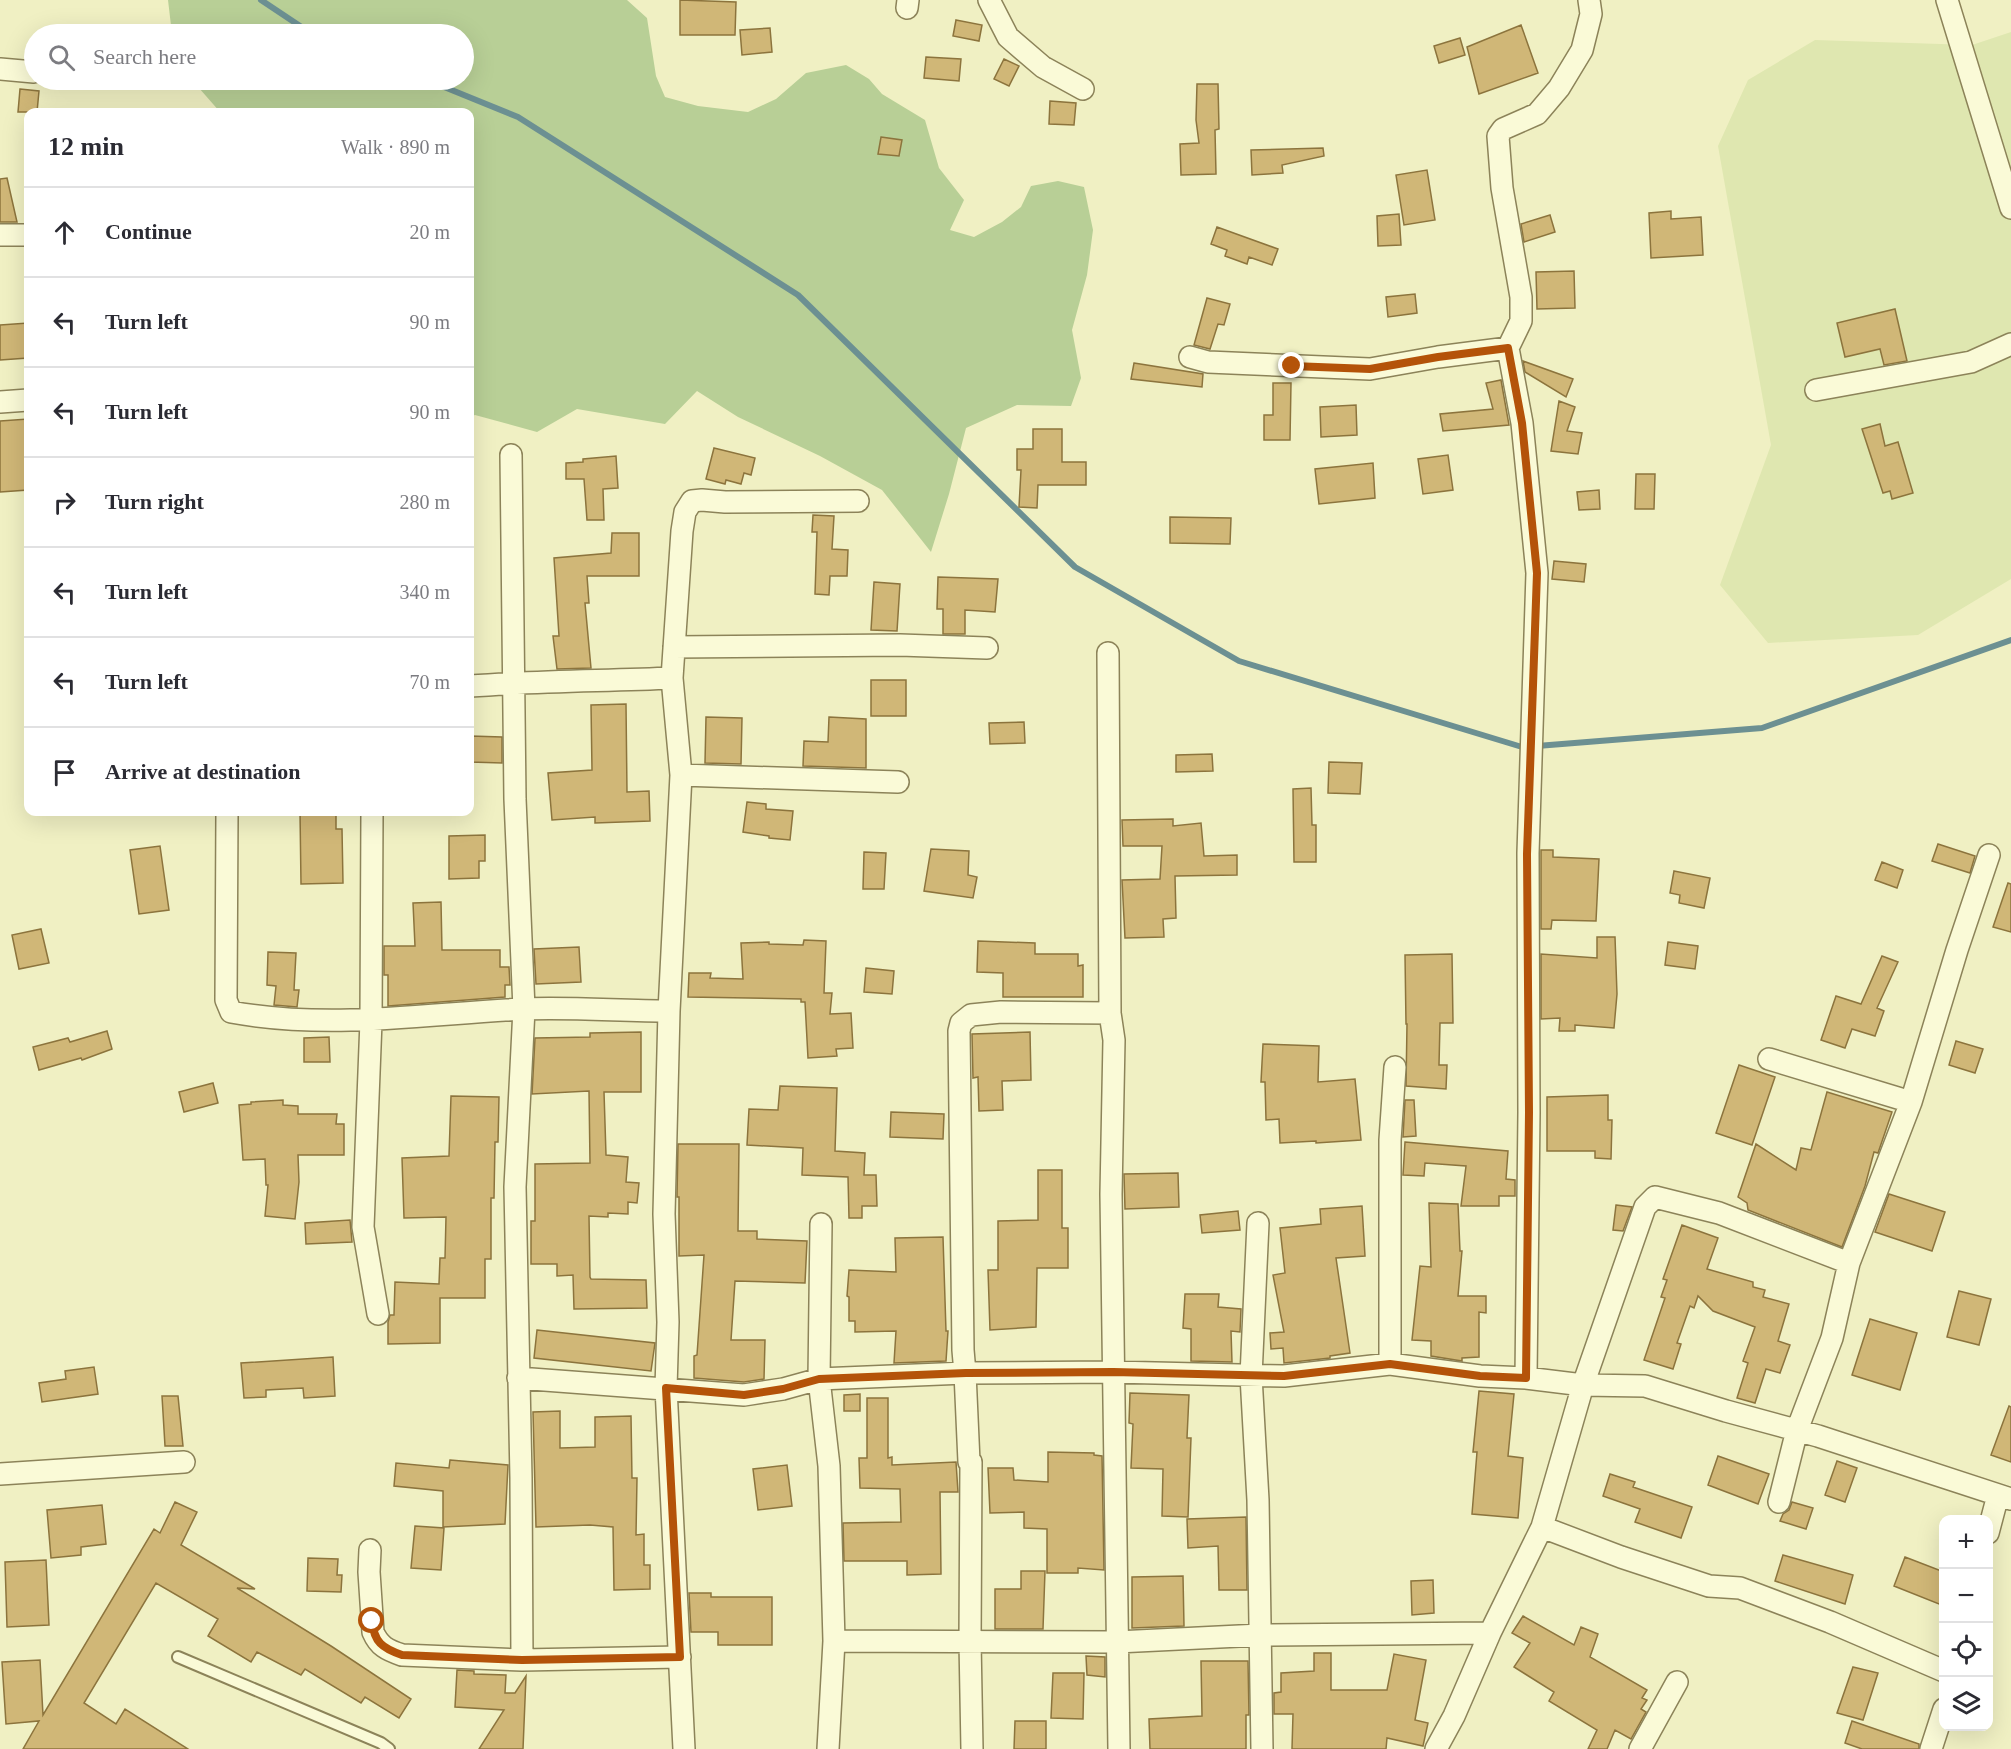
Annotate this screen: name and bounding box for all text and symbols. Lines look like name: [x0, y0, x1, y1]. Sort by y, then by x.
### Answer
search box: [24, 24, 474, 90]
icon: search: [45, 41, 78, 74]
text: Search here: [93, 44, 196, 69]
text: 12 min: [48, 132, 124, 161]
text: Walk · 890 m: [341, 136, 450, 158]
icon: ahead: [48, 216, 81, 249]
text: Continue: [105, 219, 192, 244]
text: 20 m: [409, 221, 450, 243]
icon: left: [48, 306, 81, 339]
text: Turn left: [105, 309, 188, 334]
text: 90 m: [409, 311, 450, 333]
route end: [1278, 352, 1304, 378]
icon: left: [48, 396, 81, 429]
text: Turn left: [105, 399, 188, 424]
text: 90 m: [409, 401, 450, 423]
icon: right: [48, 486, 81, 519]
text: Turn right: [105, 489, 204, 514]
text: 280 m: [399, 491, 450, 513]
icon: left: [48, 576, 81, 609]
text: Turn left: [105, 579, 188, 604]
text: 340 m: [399, 581, 450, 603]
icon: left: [48, 666, 81, 699]
text: Turn left: [105, 669, 188, 694]
text: 70 m: [409, 671, 450, 693]
icon: arrive: [48, 756, 81, 789]
text: Arrive at destination: [105, 759, 301, 784]
map controls: [1939, 1515, 1993, 1731]
button: +: [1939, 1515, 1993, 1569]
button: −: [1939, 1569, 1993, 1623]
route start: [358, 1607, 384, 1633]
button: locate: [1939, 1623, 1993, 1677]
button: layers: [1939, 1677, 1993, 1731]

